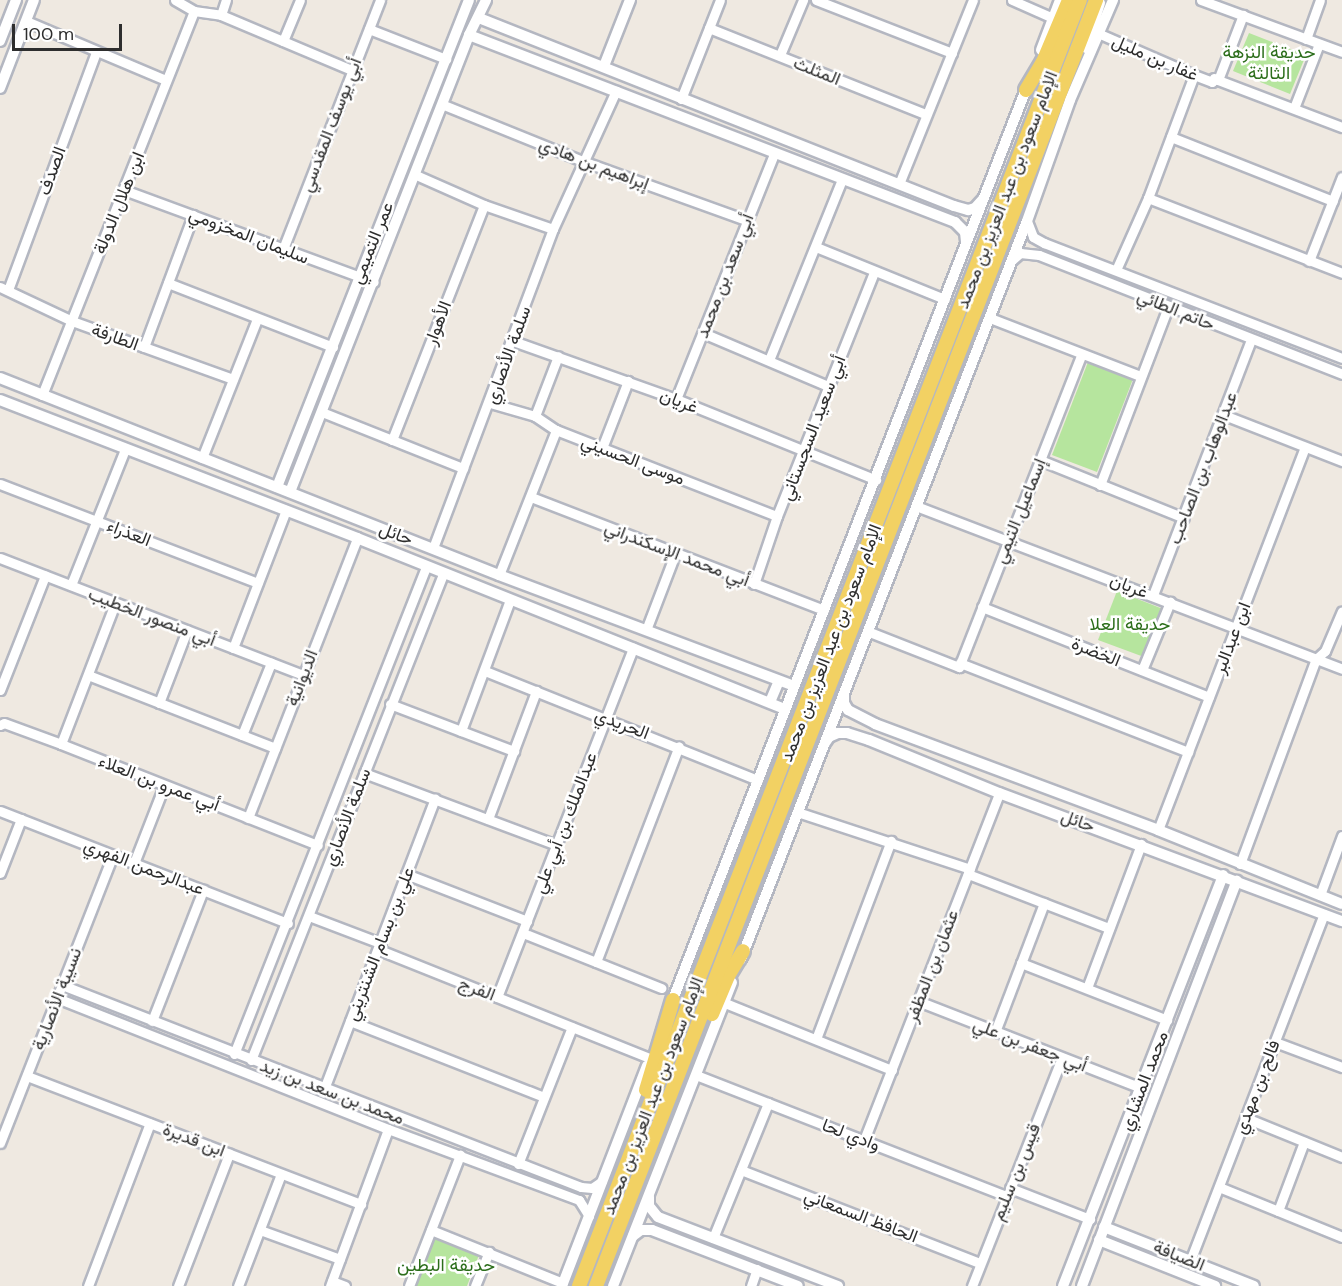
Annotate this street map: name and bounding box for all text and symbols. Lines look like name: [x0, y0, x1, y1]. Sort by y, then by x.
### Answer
scale bar: [15, 12, 124, 50]
text: 100 m: [23, 22, 74, 46]
street label: غفار بن مليل: [1109, 30, 1201, 86]
park label: حديقة النزهة الثالثة: [1222, 42, 1316, 84]
street label: المثلث: [790, 52, 844, 90]
street label: أبي يوسف المقدسي: [295, 55, 367, 195]
street label: الإمام سعود بن عبد العزيز بن محمد: [952, 68, 1062, 312]
street label: إبراهيم بن هادي: [536, 133, 652, 195]
street label: الصدف: [33, 144, 71, 198]
street label: ابن هلال الدولة: [89, 149, 149, 257]
street label: عمر التميمي: [346, 199, 398, 287]
street label: سليمان المخزومي: [186, 203, 312, 269]
street label: أبي سعد بن محمد: [691, 211, 759, 341]
street label: حاتم الطائي: [1134, 285, 1218, 335]
street label: الأهوار: [420, 298, 456, 348]
street label: سلمة الأنصاري: [480, 303, 536, 407]
street label: الطارفة: [88, 319, 142, 355]
street label: أبي سعيد السجستاني: [775, 353, 851, 503]
street label: غريان: [657, 384, 701, 418]
street label: عبدالوهاب بن الصاحب: [1164, 389, 1242, 547]
street label: موسى الحسيني: [578, 430, 688, 490]
street label: إسماعيل التيمي: [989, 455, 1051, 567]
street label: العذراء: [104, 515, 154, 551]
street label: أبي محمد الإسكندراني: [601, 516, 753, 592]
street label: حائل: [376, 518, 416, 550]
street label: الإمام سعود بن عبد العزيز بن محمد: [776, 521, 886, 765]
street label: غريان: [1107, 569, 1151, 603]
street label: أبي منصور الخطيب: [85, 583, 219, 651]
street label: ابن عبدالبر: [1208, 599, 1256, 677]
park label: حديقة العلا: [1090, 613, 1170, 635]
street label: الخضرة: [1068, 632, 1124, 672]
street label: الديوانية: [281, 647, 323, 709]
street label: الحريدي: [592, 704, 652, 744]
street label: عبدالملك بن أبي علي: [528, 749, 602, 897]
street label: أبي عمرو بن العلاء: [96, 750, 222, 816]
street label: سلمة الأنصاري: [318, 765, 376, 869]
street label: حائل: [1058, 805, 1098, 837]
street label: عبدالرحمن الفهري: [81, 834, 207, 900]
street label: علي بن بسام الشنتريني: [341, 864, 419, 1024]
street label: عثمان بن المظفر: [901, 907, 963, 1025]
street label: نسيبة الأنصارية: [28, 945, 86, 1053]
street label: الفرج: [456, 972, 498, 1006]
street label: الإمام سعود بن عبد العزيز بن محمد: [598, 974, 708, 1218]
street label: أبي جعفر بن علي: [970, 1013, 1090, 1077]
street label: محمد المشاري: [1115, 1028, 1173, 1134]
street label: فالح بن مهدي: [1229, 1037, 1285, 1137]
street label: محمد بن سعد بن زيد: [257, 1055, 407, 1129]
street label: وادي لحا: [819, 1114, 883, 1156]
street label: ابن قديرة: [160, 1118, 228, 1162]
street label: قيس بن سليم: [987, 1120, 1045, 1224]
street label: الحافظ السمعاني: [801, 1184, 921, 1248]
street label: الضيافة: [1150, 1236, 1208, 1276]
park label: حديقة البطين: [397, 1254, 495, 1276]

